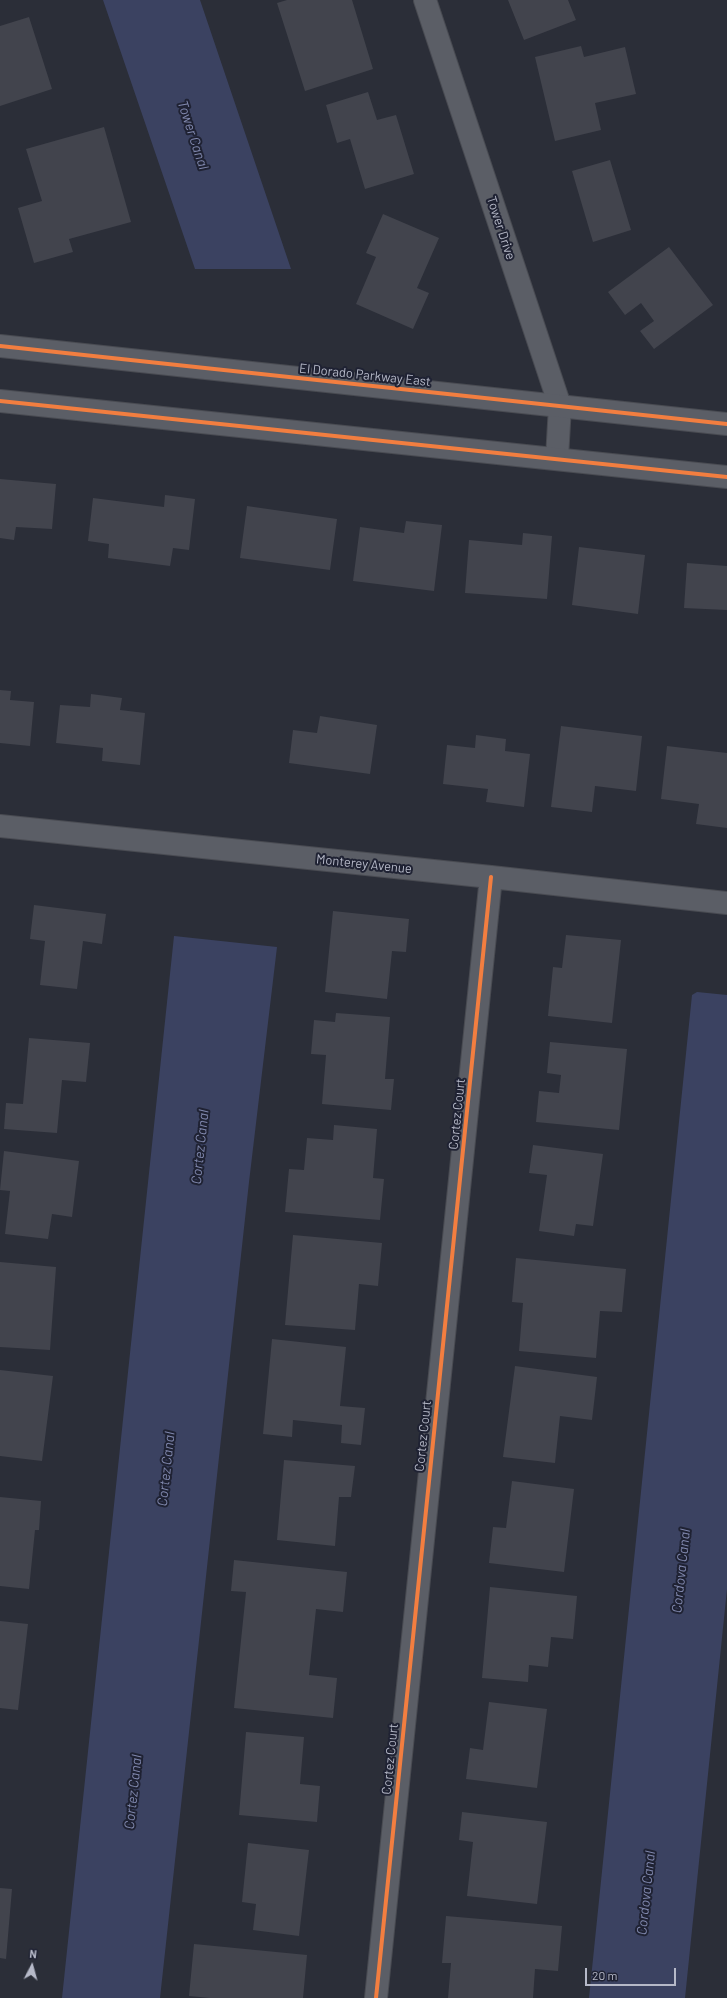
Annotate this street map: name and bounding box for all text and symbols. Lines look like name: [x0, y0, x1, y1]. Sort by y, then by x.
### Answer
water label: Tower Canal: [174, 98, 212, 172]
street label: Tower Drive: [483, 194, 519, 262]
street label: El Dorado Parkway East: [298, 360, 432, 390]
street label: Monterey Avenue: [315, 851, 413, 877]
street label: Cortez Court: [446, 1078, 468, 1150]
water label: Cortez Canal: [188, 1109, 212, 1185]
street label: Cortez Court: [412, 1400, 434, 1472]
water label: Cortez Canal: [154, 1431, 178, 1507]
water label: Cordova Canal: [668, 1528, 694, 1614]
street label: Cortez Court: [379, 1723, 401, 1795]
water label: Cortez Canal: [121, 1754, 145, 1830]
water label: Cordova Canal: [633, 1850, 659, 1936]
north arrow: [12, 1946, 52, 1986]
text: N: [29, 1947, 38, 1960]
scale bar: [587, 1960, 678, 1986]
text: 20 m: [592, 1968, 618, 1982]

